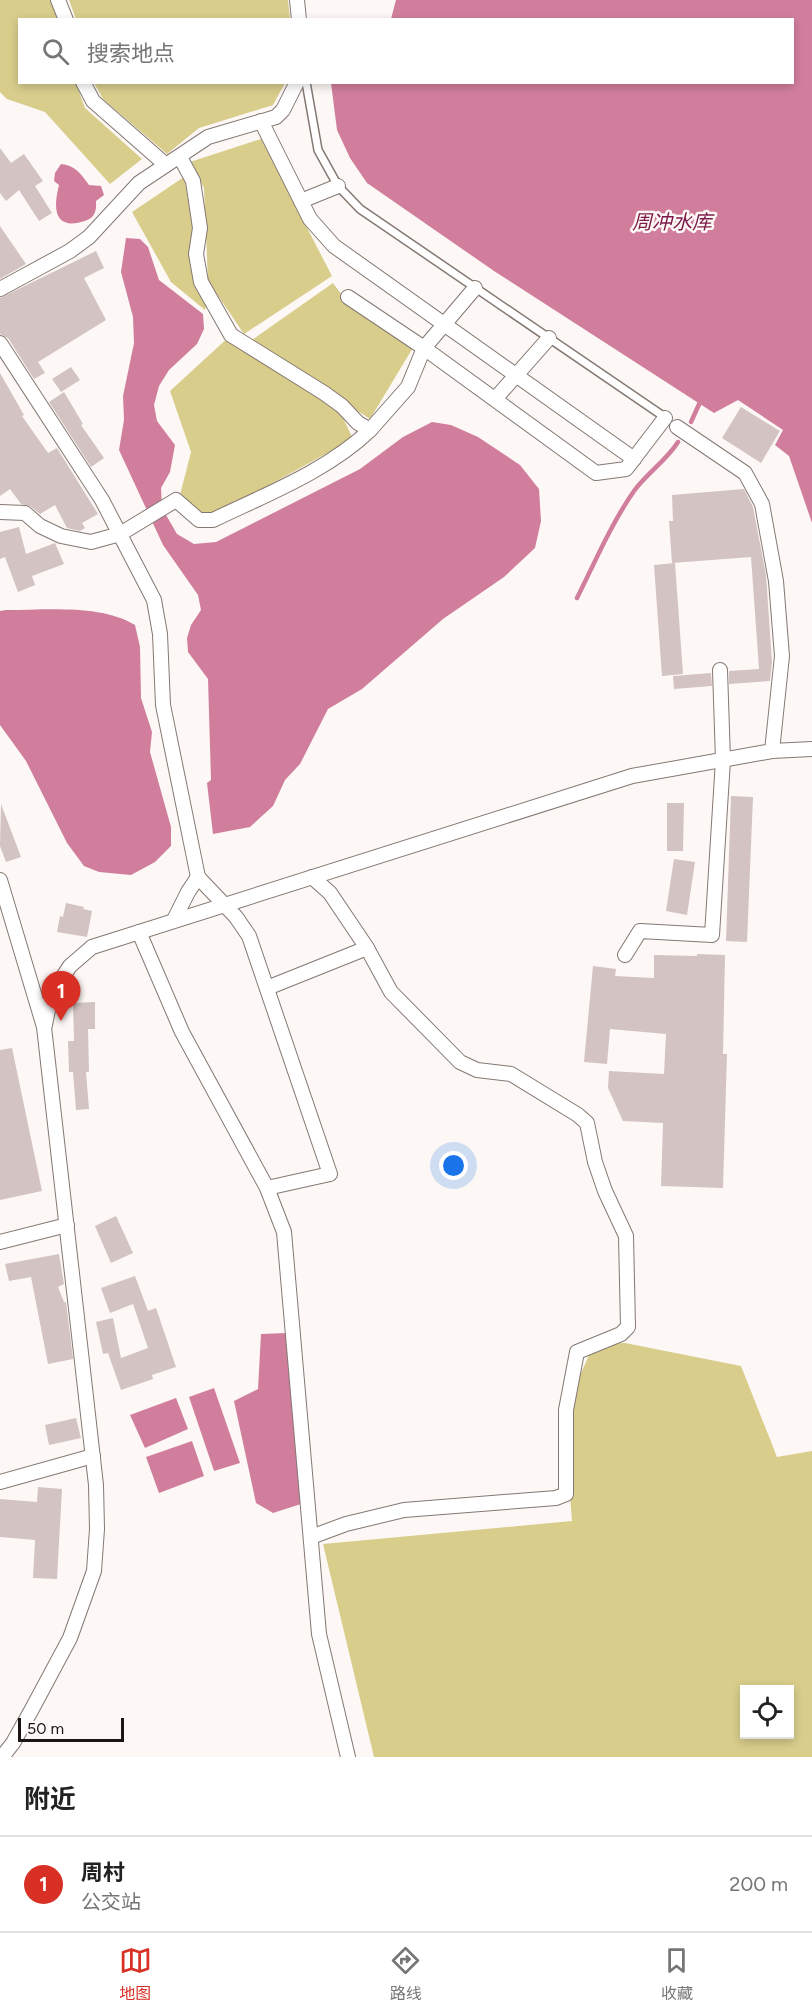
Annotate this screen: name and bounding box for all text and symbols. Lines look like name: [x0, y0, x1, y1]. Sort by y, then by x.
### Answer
search box: [18, 18, 794, 84]
icon: search: [39, 35, 72, 68]
text: 搜索地点: [87, 40, 175, 67]
water label: 周冲水库: [632, 210, 715, 234]
pin: 1: [42, 972, 80, 1021]
your location: [439, 1151, 468, 1180]
map controls: [740, 1685, 794, 1739]
button: locate: [740, 1685, 794, 1739]
scale bar: [18, 1715, 124, 1742]
text: 50 m: [27, 1719, 64, 1738]
text: 附近: [24, 1783, 76, 1815]
text: 周村: [81, 1859, 125, 1886]
text: 1: [39, 1872, 48, 1896]
text: 200 m: [729, 1872, 788, 1896]
text: 公交站: [81, 1890, 141, 1914]
tab: 地图: [119, 1944, 152, 2004]
tab: 路线: [389, 1944, 422, 2004]
tab: 收藏: [660, 1944, 693, 2004]

